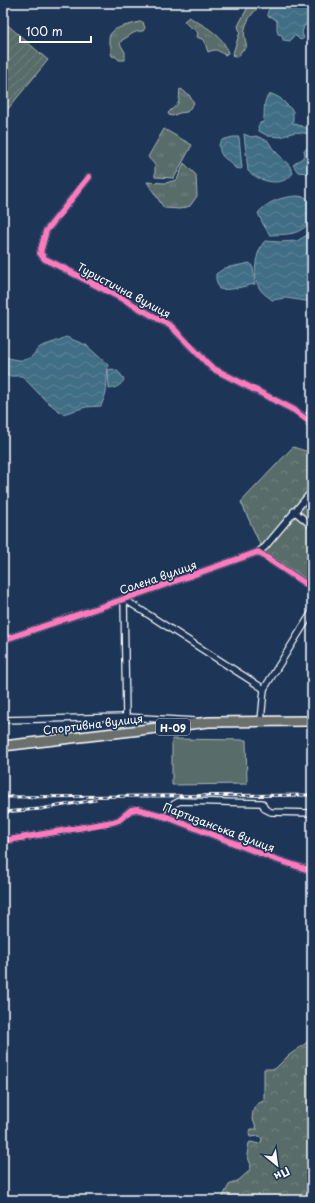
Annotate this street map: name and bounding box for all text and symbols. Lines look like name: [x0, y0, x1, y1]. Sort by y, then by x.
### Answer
scale bar: [20, 18, 91, 44]
text: 100 m: [26, 22, 63, 40]
street label: Туристична вулиця: [74, 258, 174, 322]
street label: Солена вулиця: [117, 556, 199, 598]
street label: Спортивна вулиця: [42, 709, 144, 739]
road number: Н-09: [156, 719, 190, 735]
street label: Партизанська вулиця: [161, 798, 277, 856]
north arrow: [257, 1145, 297, 1185]
text: Пн: [271, 1163, 293, 1185]

